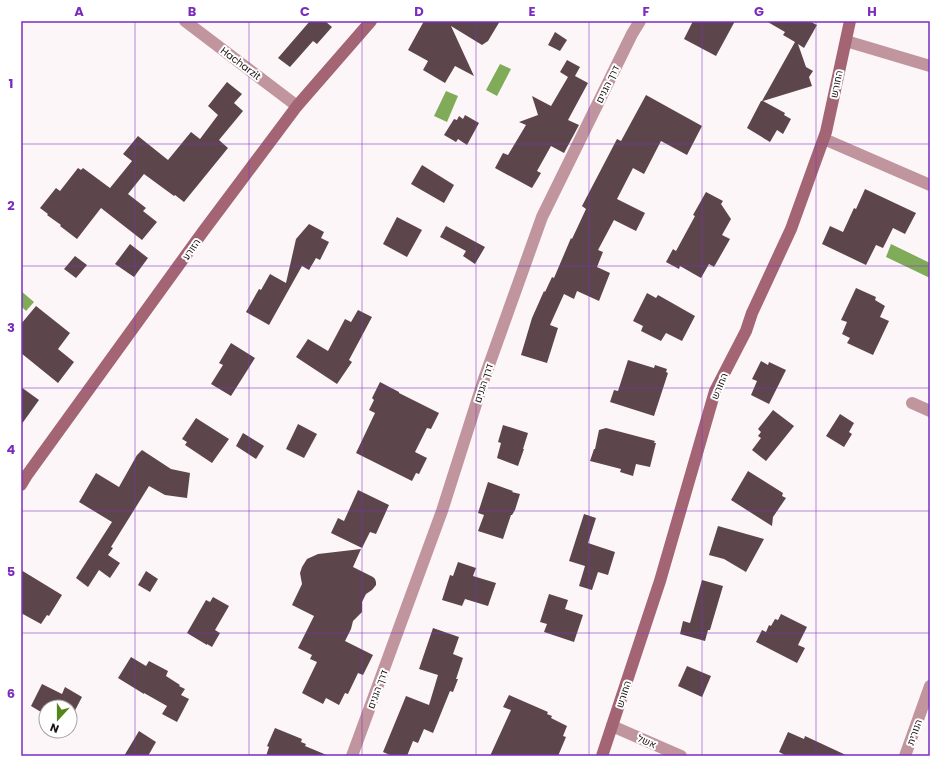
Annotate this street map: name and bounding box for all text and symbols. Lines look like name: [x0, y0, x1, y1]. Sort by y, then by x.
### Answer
text: A: [74, 2, 84, 21]
text: B: [188, 2, 197, 21]
text: C: [300, 2, 310, 21]
text: D: [414, 2, 424, 21]
text: E: [528, 2, 536, 21]
text: F: [642, 2, 650, 21]
text: G: [754, 2, 764, 21]
text: H: [867, 2, 877, 21]
street label: Hacharzit: [217, 43, 264, 84]
street label: דרך הגנים: [592, 63, 623, 106]
street label: החורש: [826, 69, 847, 99]
text: 1: [9, 74, 13, 93]
text: 2: [7, 196, 15, 215]
street label: הזורע: [179, 235, 204, 263]
text: 3: [7, 318, 15, 337]
street label: דרך הגנים: [470, 362, 497, 405]
street label: החורש: [707, 370, 732, 402]
text: 4: [7, 440, 16, 459]
text: 5: [7, 562, 15, 581]
street label: דרך הגנים: [363, 668, 391, 711]
street label: החורש: [612, 679, 635, 710]
text: 6: [7, 684, 15, 703]
north arrow: [38, 699, 78, 739]
street label: הנורית: [903, 717, 926, 747]
text: N: [48, 719, 61, 737]
street label: אשל: [635, 731, 659, 752]

